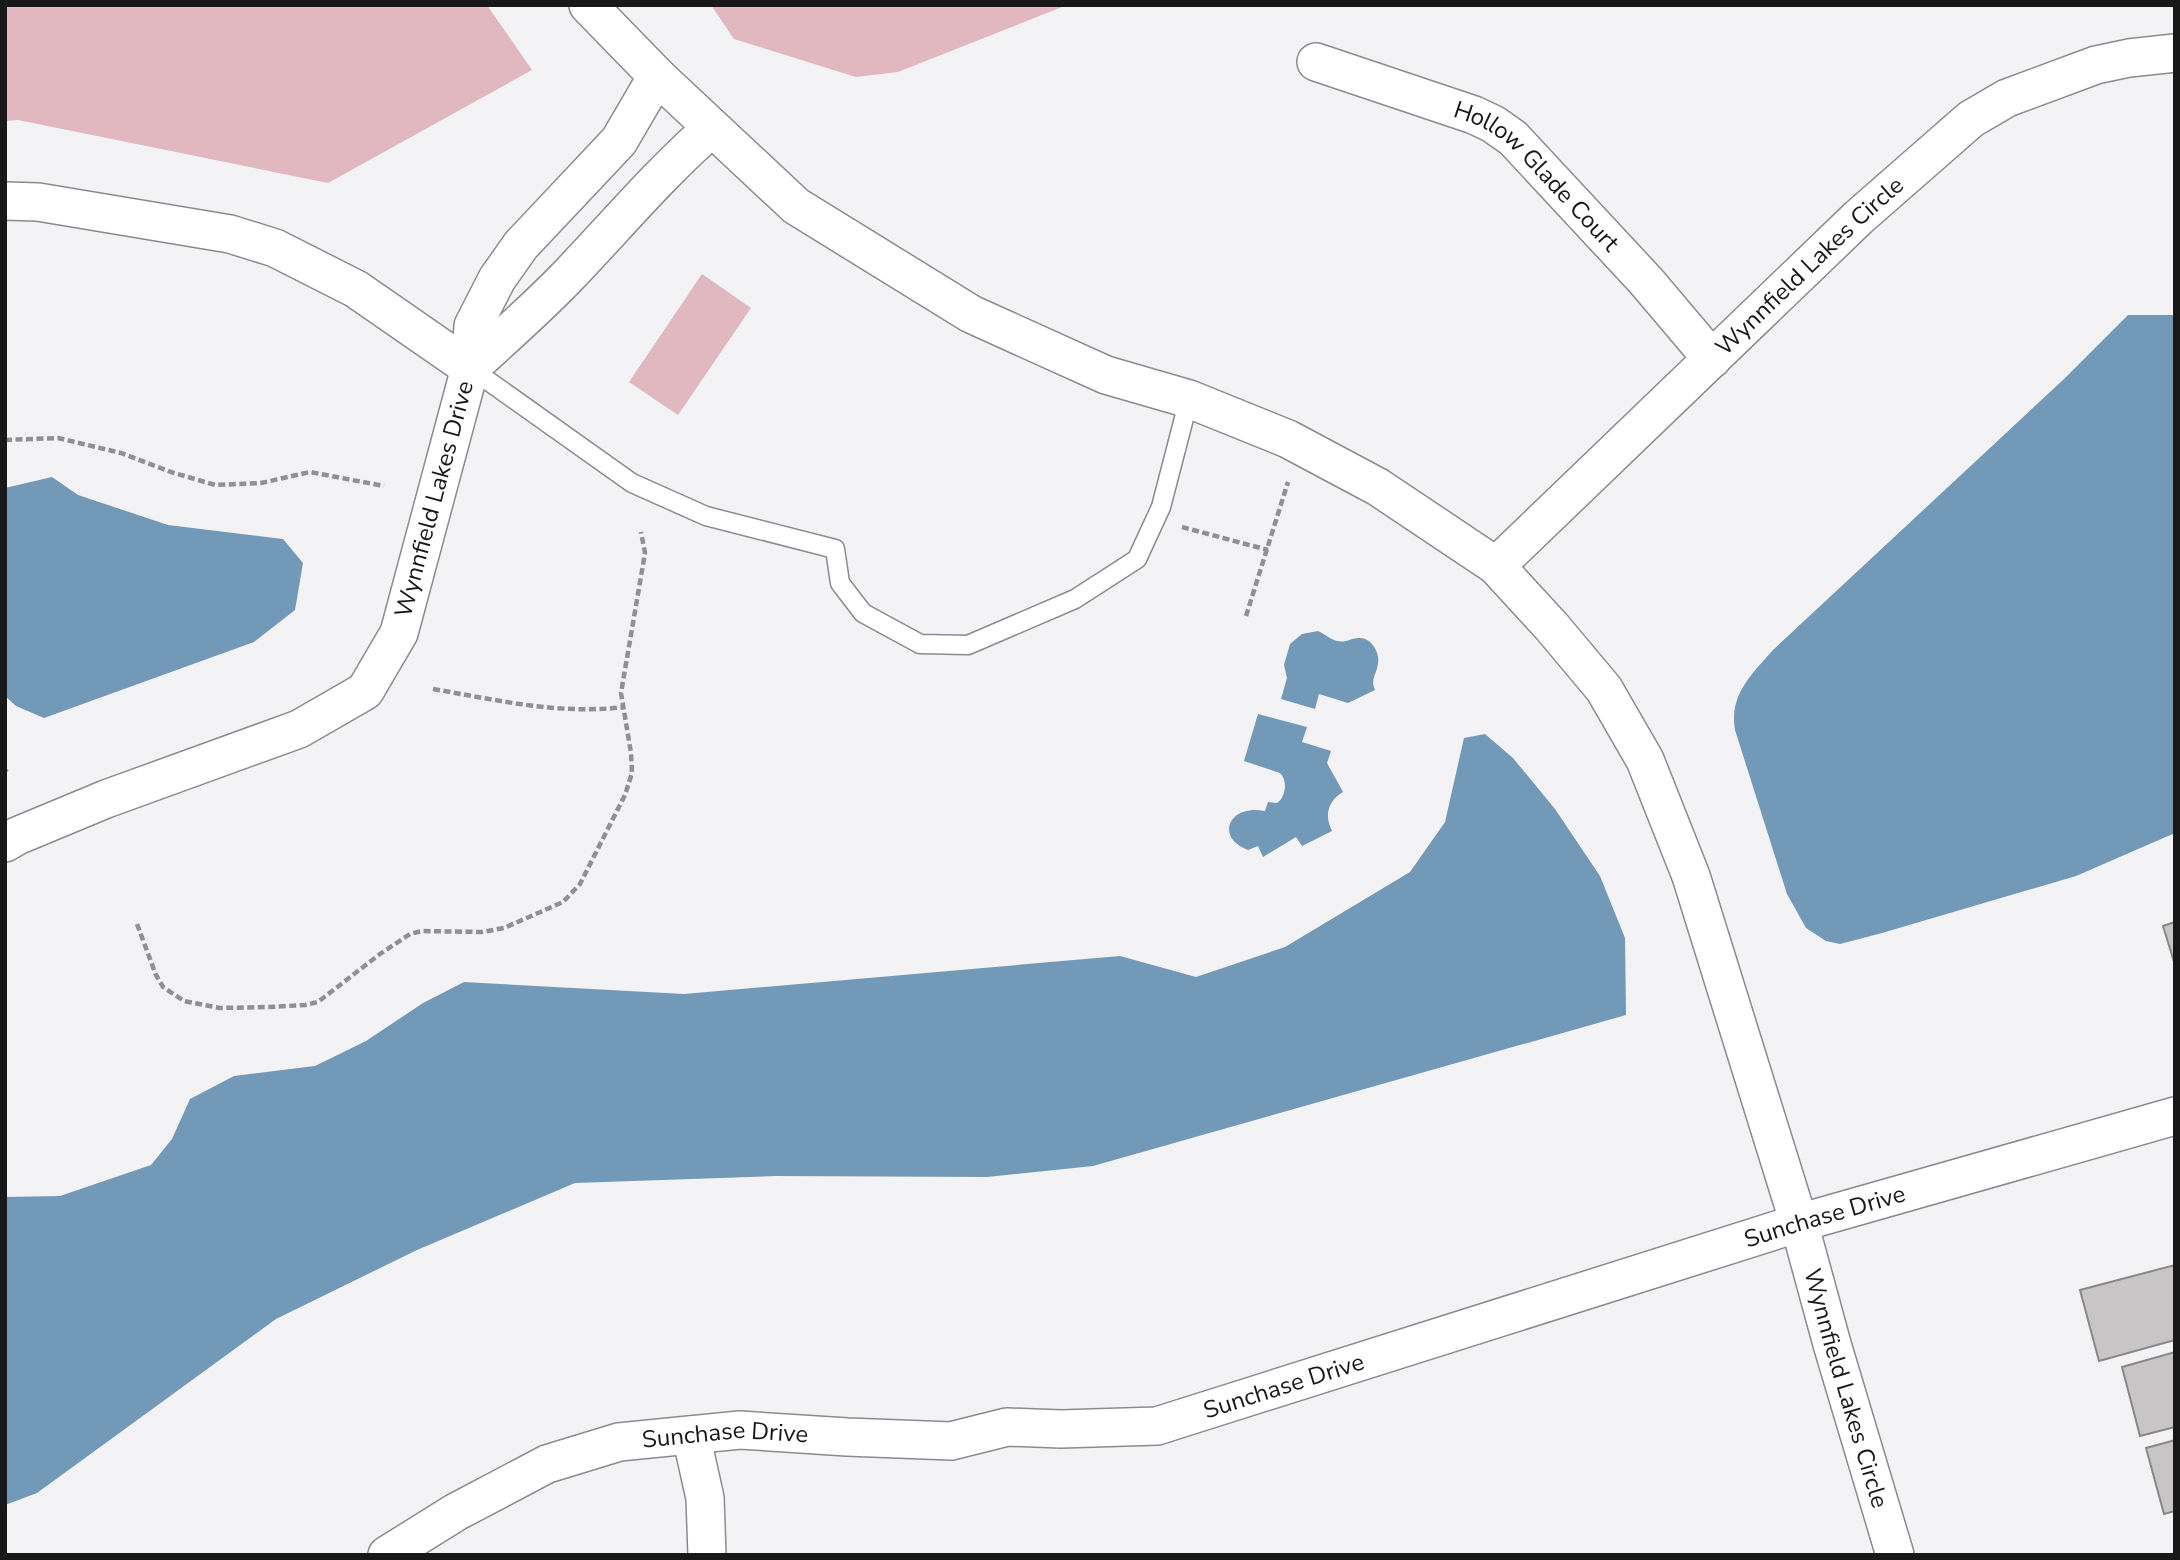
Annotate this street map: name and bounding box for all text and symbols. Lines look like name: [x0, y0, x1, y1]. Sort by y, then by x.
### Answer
street label: Hollow Glade Court: [1450, 93, 1627, 259]
street label: Wynnfield Lakes Circle: [1708, 169, 1910, 363]
street label: Wynnfield Lakes Drive: [387, 377, 481, 621]
street label: Sunchase Drive: [1740, 1178, 1909, 1255]
street label: Wynnfield Lakes Circle: [1796, 1265, 1896, 1512]
street label: Sunchase Drive: [1199, 1346, 1368, 1426]
street label: Sunchase Drive: [640, 1414, 809, 1456]

